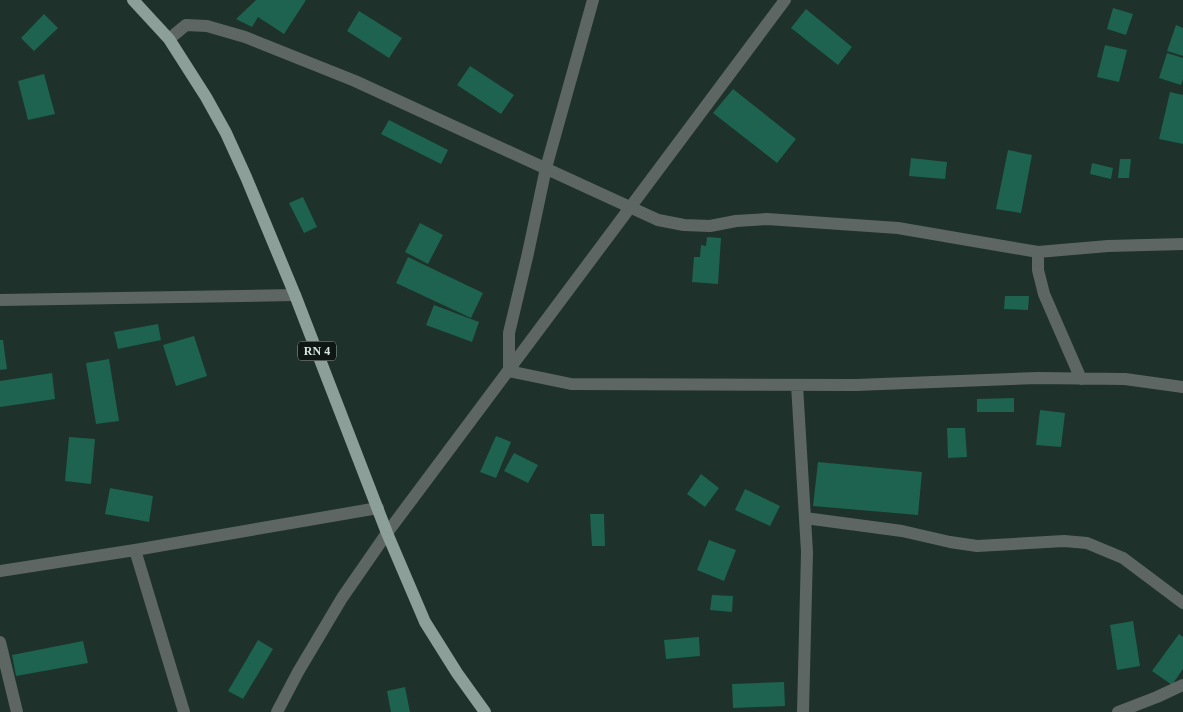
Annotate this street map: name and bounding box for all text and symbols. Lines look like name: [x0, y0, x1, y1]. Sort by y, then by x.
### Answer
road number: RN 4: [298, 342, 336, 361]

